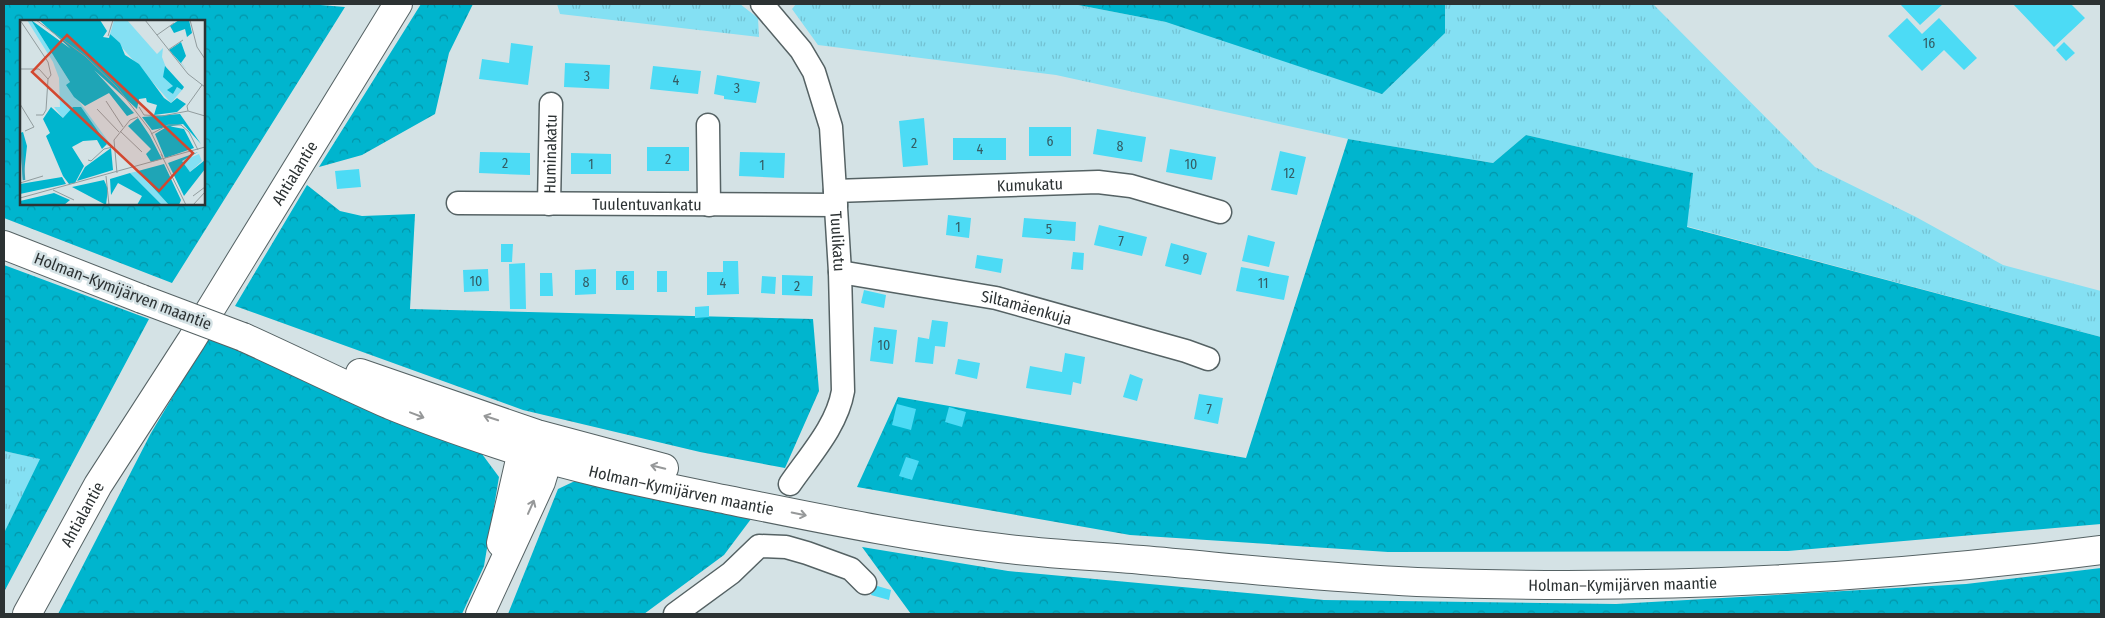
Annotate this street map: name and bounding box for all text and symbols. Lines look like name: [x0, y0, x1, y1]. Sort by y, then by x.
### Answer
inset map: [20, 20, 205, 205]
house number: 16: [1923, 35, 1935, 52]
house number: 3: [584, 68, 590, 85]
house number: 4: [673, 72, 680, 89]
house number: 3: [734, 80, 740, 97]
street label: Huminakatu: [540, 114, 560, 194]
house number: 6: [1047, 133, 1054, 150]
house number: 2: [911, 135, 917, 152]
street label: Ahtialantie: [267, 137, 321, 208]
house number: 8: [1117, 138, 1124, 155]
house number: 4: [977, 141, 984, 158]
house number: 2: [665, 151, 671, 168]
house number: 2: [502, 155, 508, 172]
house number: 1: [588, 156, 594, 173]
house number: 10: [1185, 156, 1197, 173]
house number: 1: [759, 157, 765, 174]
house number: 12: [1283, 165, 1295, 182]
street label: Kumukatu: [997, 174, 1063, 195]
street label: Tuulentuvankatu: [592, 194, 702, 214]
street label: Tuulikatu: [827, 211, 849, 272]
house number: 1: [955, 219, 961, 236]
house number: 5: [1046, 221, 1052, 238]
house number: 7: [1118, 233, 1124, 250]
street label: Holman–Kymijärven maantie: [32, 248, 214, 334]
house number: 9: [1183, 251, 1190, 268]
house number: 6: [622, 272, 629, 289]
house number: 10: [470, 273, 482, 290]
house number: 8: [583, 274, 590, 291]
house number: 4: [720, 275, 727, 292]
house number: 11: [1258, 275, 1268, 292]
house number: 2: [794, 278, 800, 295]
street label: Siltamäenkuja: [980, 286, 1074, 328]
house number: 10: [878, 337, 890, 354]
house number: 7: [1206, 401, 1212, 418]
one-way arrow: [408, 411, 424, 420]
one-way arrow: [483, 413, 499, 423]
street label: Holman–Kymijärven maantie: [587, 461, 776, 518]
one-way arrow: [651, 462, 667, 471]
street label: Ahtialantie: [56, 478, 108, 550]
one-way arrow: [526, 500, 536, 515]
one-way arrow: [790, 510, 806, 520]
street label: Holman–Kymijärven maantie: [1528, 573, 1717, 594]

